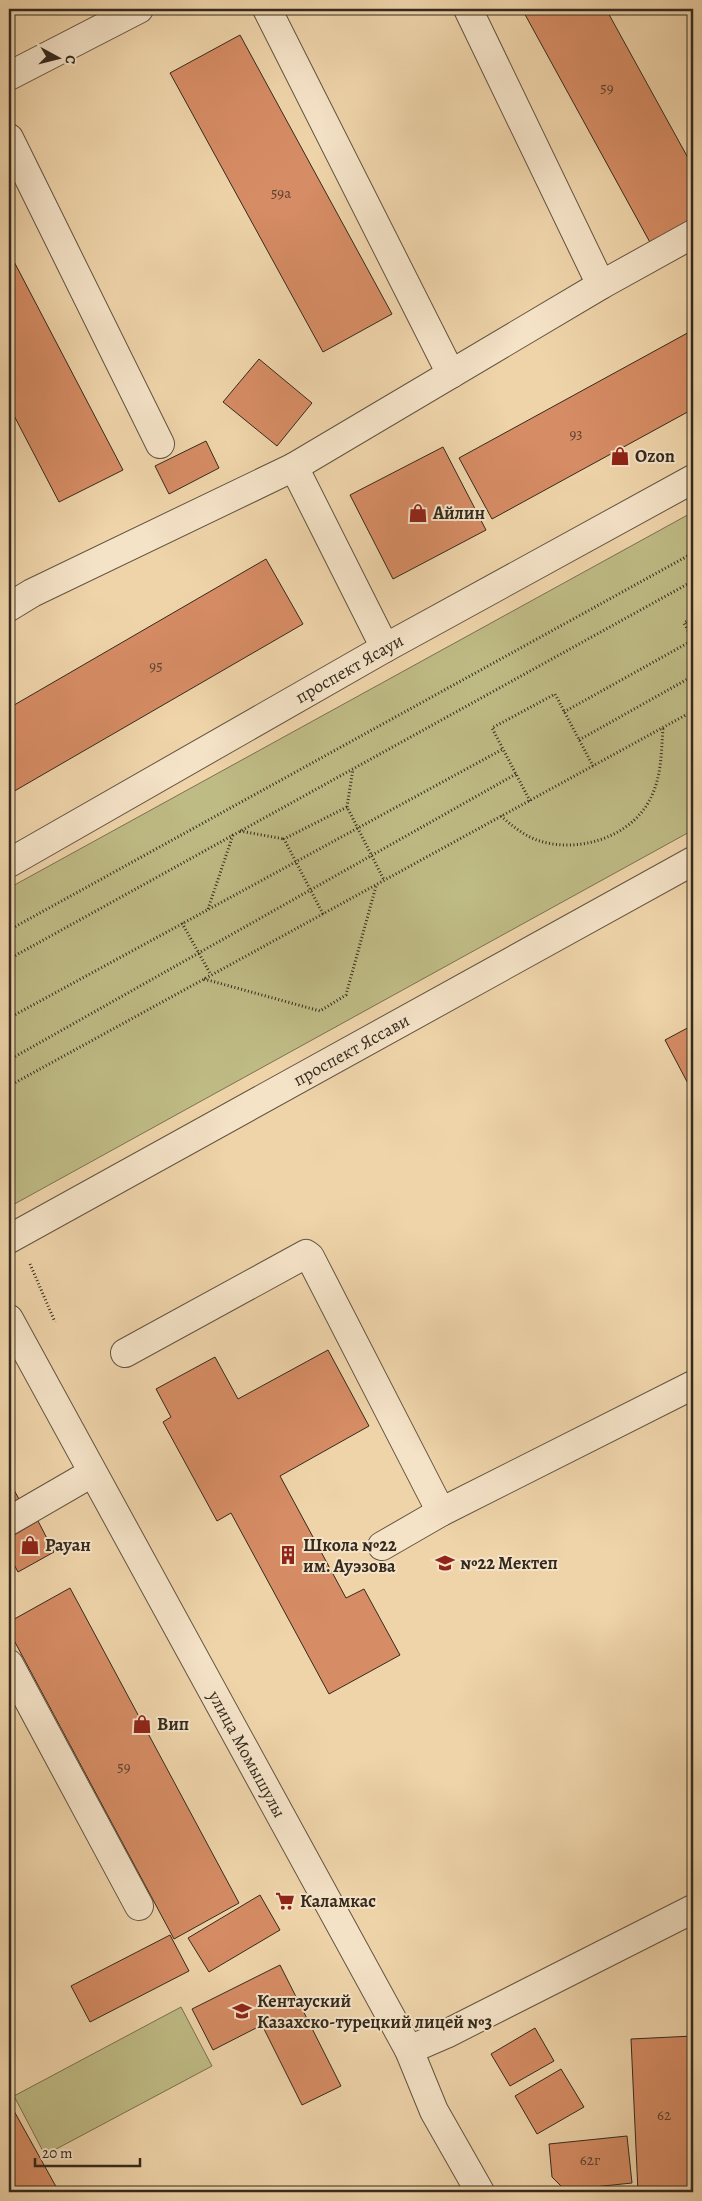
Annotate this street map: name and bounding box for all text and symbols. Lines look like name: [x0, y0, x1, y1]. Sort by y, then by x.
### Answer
north arrow: [32, 32, 82, 82]
text: С: [60, 54, 80, 65]
house number: 59: [600, 78, 614, 98]
house number: 59а: [271, 183, 291, 203]
house number: 93: [569, 424, 583, 444]
place label: Ozon: [635, 444, 675, 468]
shop icon: Ozon: [609, 445, 631, 467]
place label: Айлин: [432, 501, 485, 525]
shop icon: Айлин: [407, 502, 429, 524]
street label: проспект Ясауи: [291, 628, 408, 709]
house number: 95: [149, 656, 163, 676]
street label: проспект Яссави: [289, 1008, 414, 1092]
place label: Рауан: [45, 1533, 91, 1557]
place label: Школа №22 им. Ауэзова: [303, 1533, 397, 1578]
shop icon: Рауан: [19, 1534, 41, 1556]
building icon: Школа №22 им. Ауэзова: [277, 1544, 299, 1566]
place label: №22 Мектеп: [460, 1551, 558, 1575]
school or university icon: №22 Мектеп: [434, 1552, 456, 1574]
street label: улица Момышулы: [202, 1685, 292, 1822]
place label: Вип: [157, 1712, 189, 1736]
shop icon: Вип: [131, 1713, 153, 1735]
house number: 59: [117, 1757, 131, 1777]
place label: Каламкас: [300, 1889, 376, 1913]
supermarket icon: Каламкас: [274, 1890, 296, 1912]
place label: Кентауский Казахско-турецкий лицей №3: [257, 1989, 493, 2034]
school or university icon: Кентауский Казахско-турецкий лицей №3: [231, 2000, 253, 2022]
house number: 62: [657, 2105, 671, 2125]
scale bar: [35, 2136, 140, 2168]
text: 20 m: [42, 2143, 73, 2163]
house number: 62г: [580, 2150, 601, 2170]

